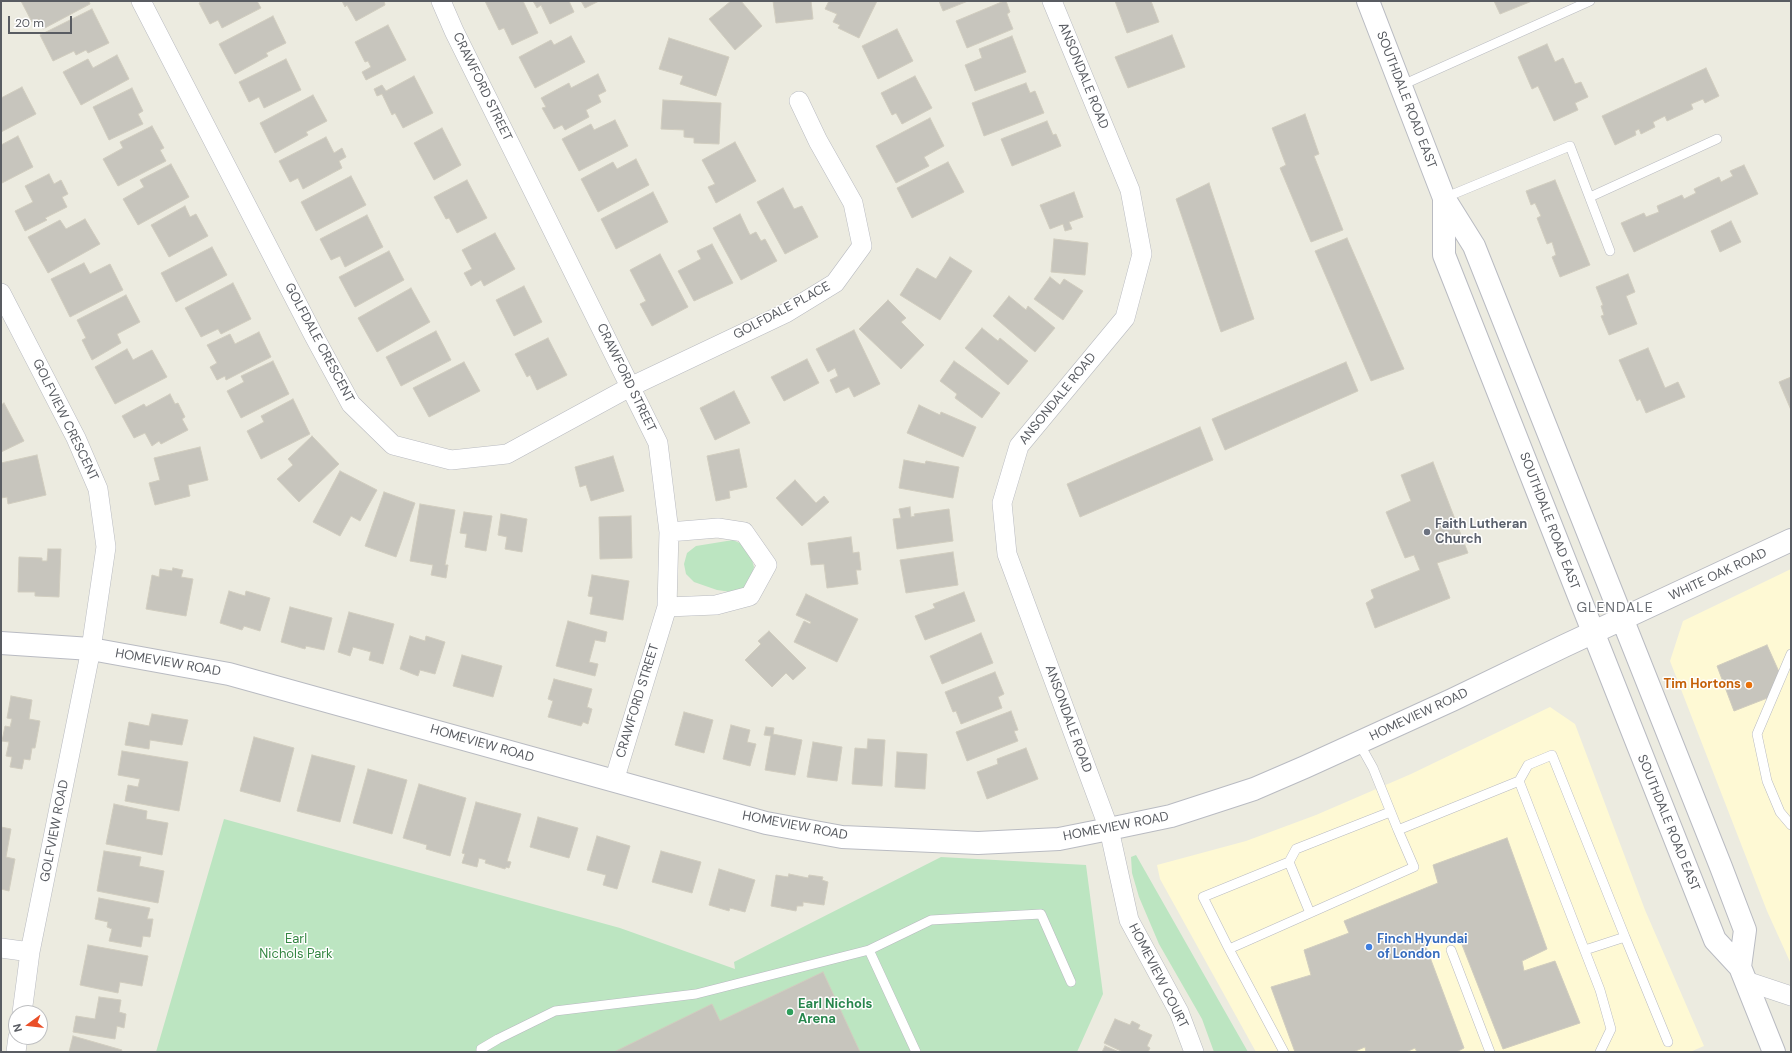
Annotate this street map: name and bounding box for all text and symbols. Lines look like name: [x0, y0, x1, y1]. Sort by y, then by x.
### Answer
scale bar: [10, 8, 74, 34]
text: 20 m: [15, 15, 44, 31]
street label: ANSONDALE ROAD: [1055, 20, 1111, 132]
street label: SOUTHDALE ROAD EAST: [1373, 29, 1439, 171]
street label: CRAWFORD STREET: [449, 30, 515, 144]
street label: GOLFDALE PLACE: [731, 279, 833, 343]
street label: GOLFDALE CRESCENT: [281, 281, 357, 405]
street label: CRAWFORD STREET: [593, 321, 659, 435]
street label: ANSONDALE ROAD: [1016, 350, 1100, 448]
street label: GOLFVIEW CRESCENT: [29, 356, 101, 484]
street label: SOUTHDALE ROAD EAST: [1516, 450, 1582, 592]
place label: Faith Lutheran Church: [1435, 517, 1527, 548]
marker: Faith Lutheran Church: [1422, 527, 1432, 537]
street label: WHITE OAK ROAD: [1666, 545, 1770, 605]
district label: GLENDALE: [1576, 600, 1654, 616]
street label: CRAWFORD STREET: [613, 642, 663, 760]
street label: HOMEVIEW ROAD: [114, 646, 222, 680]
street label: ANSONDALE ROAD: [1041, 663, 1095, 775]
place label: Tim Hortons: [1664, 677, 1741, 693]
marker: Tim Hortons: [1744, 680, 1754, 690]
street label: HOMEVIEW ROAD: [1367, 685, 1471, 745]
street label: HOMEVIEW ROAD: [428, 722, 536, 766]
street label: SOUTHDALE ROAD EAST: [1633, 753, 1703, 893]
street label: GOLFVIEW ROAD: [37, 779, 73, 883]
street label: HOMEVIEW ROAD: [741, 808, 849, 844]
street label: HOMEVIEW ROAD: [1062, 809, 1170, 845]
street label: HOMEVIEW COURT: [1125, 921, 1191, 1031]
park label: Earl Nichols Park: [259, 932, 333, 963]
place label: Finch Hyundai of London: [1377, 932, 1468, 963]
marker: Finch Hyundai of London: [1364, 942, 1374, 952]
place label: Earl Nichols Arena: [798, 997, 872, 1028]
north arrow: [8, 1005, 48, 1045]
marker: Earl Nichols Arena: [785, 1007, 795, 1017]
text: N: [10, 1022, 25, 1034]

